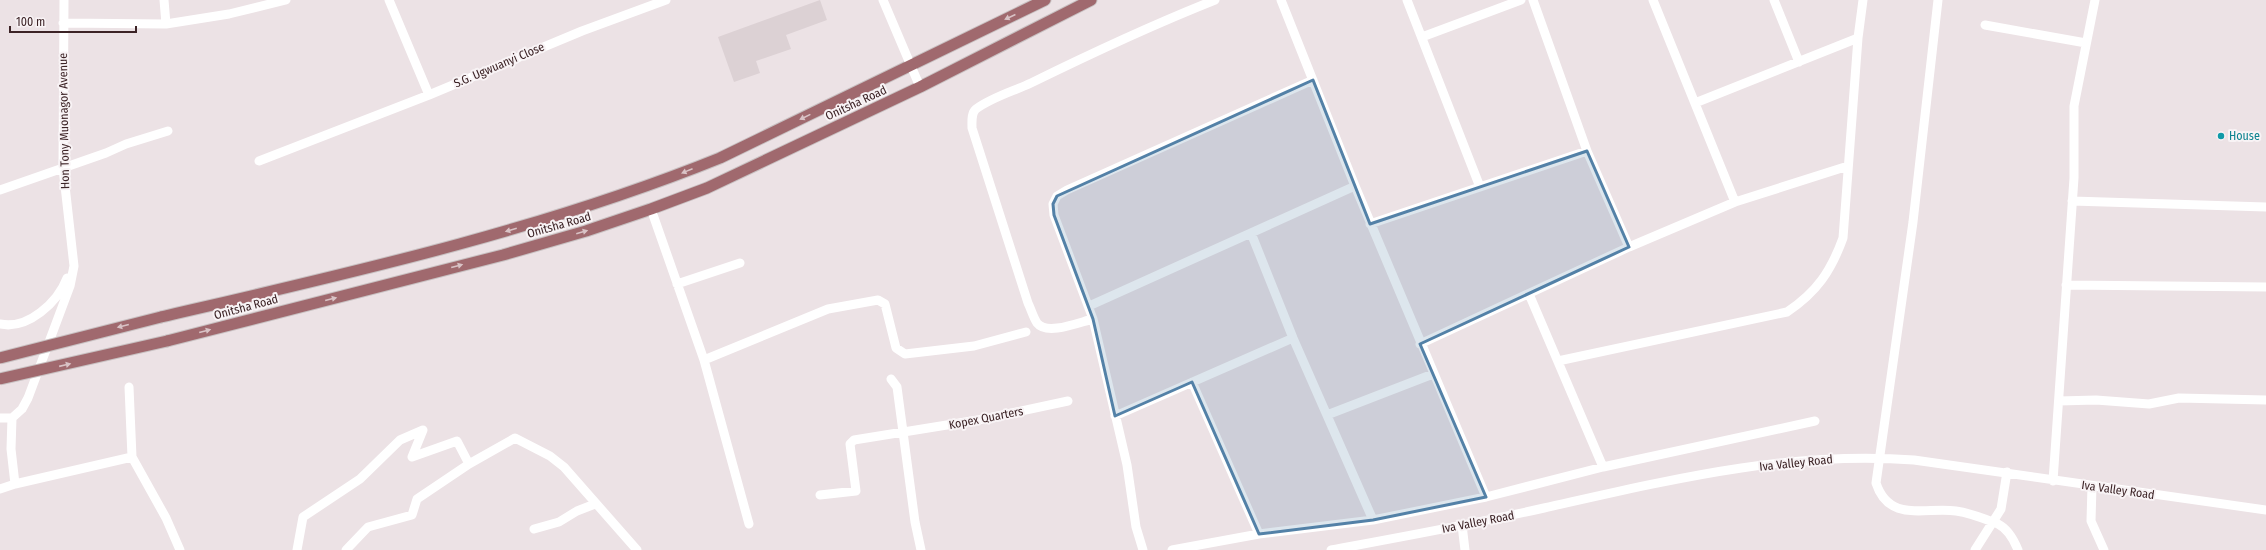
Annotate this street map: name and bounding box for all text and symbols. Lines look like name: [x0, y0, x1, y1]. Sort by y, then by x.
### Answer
scale bar: [10, 8, 136, 34]
one-way arrow: [1004, 14, 1016, 20]
text: 100 m: [16, 15, 45, 29]
street label: S.G. Ugwuanyi Close: [452, 40, 546, 90]
street label: Hon Tony Muonagor Avenue: [56, 53, 72, 189]
street label: Onitsha Road: [823, 83, 889, 123]
one-way arrow: [799, 114, 811, 120]
place label: House: [2229, 129, 2260, 143]
marker: House: [2216, 131, 2226, 141]
one-way arrow: [681, 169, 693, 175]
street label: Onitsha Road: [525, 209, 593, 241]
one-way arrow: [505, 227, 517, 233]
one-way arrow: [576, 229, 588, 235]
one-way arrow: [451, 263, 463, 269]
street label: Onitsha Road: [212, 292, 280, 322]
one-way arrow: [325, 295, 337, 301]
one-way arrow: [117, 324, 129, 330]
one-way arrow: [199, 328, 211, 334]
one-way arrow: [59, 362, 72, 368]
street label: Kopex Quarters: [948, 404, 1024, 432]
street label: Iva Valley Road: [1759, 452, 1833, 474]
street label: Iva Valley Road: [2081, 478, 2155, 502]
street label: Iva Valley Road: [1441, 508, 1515, 536]

